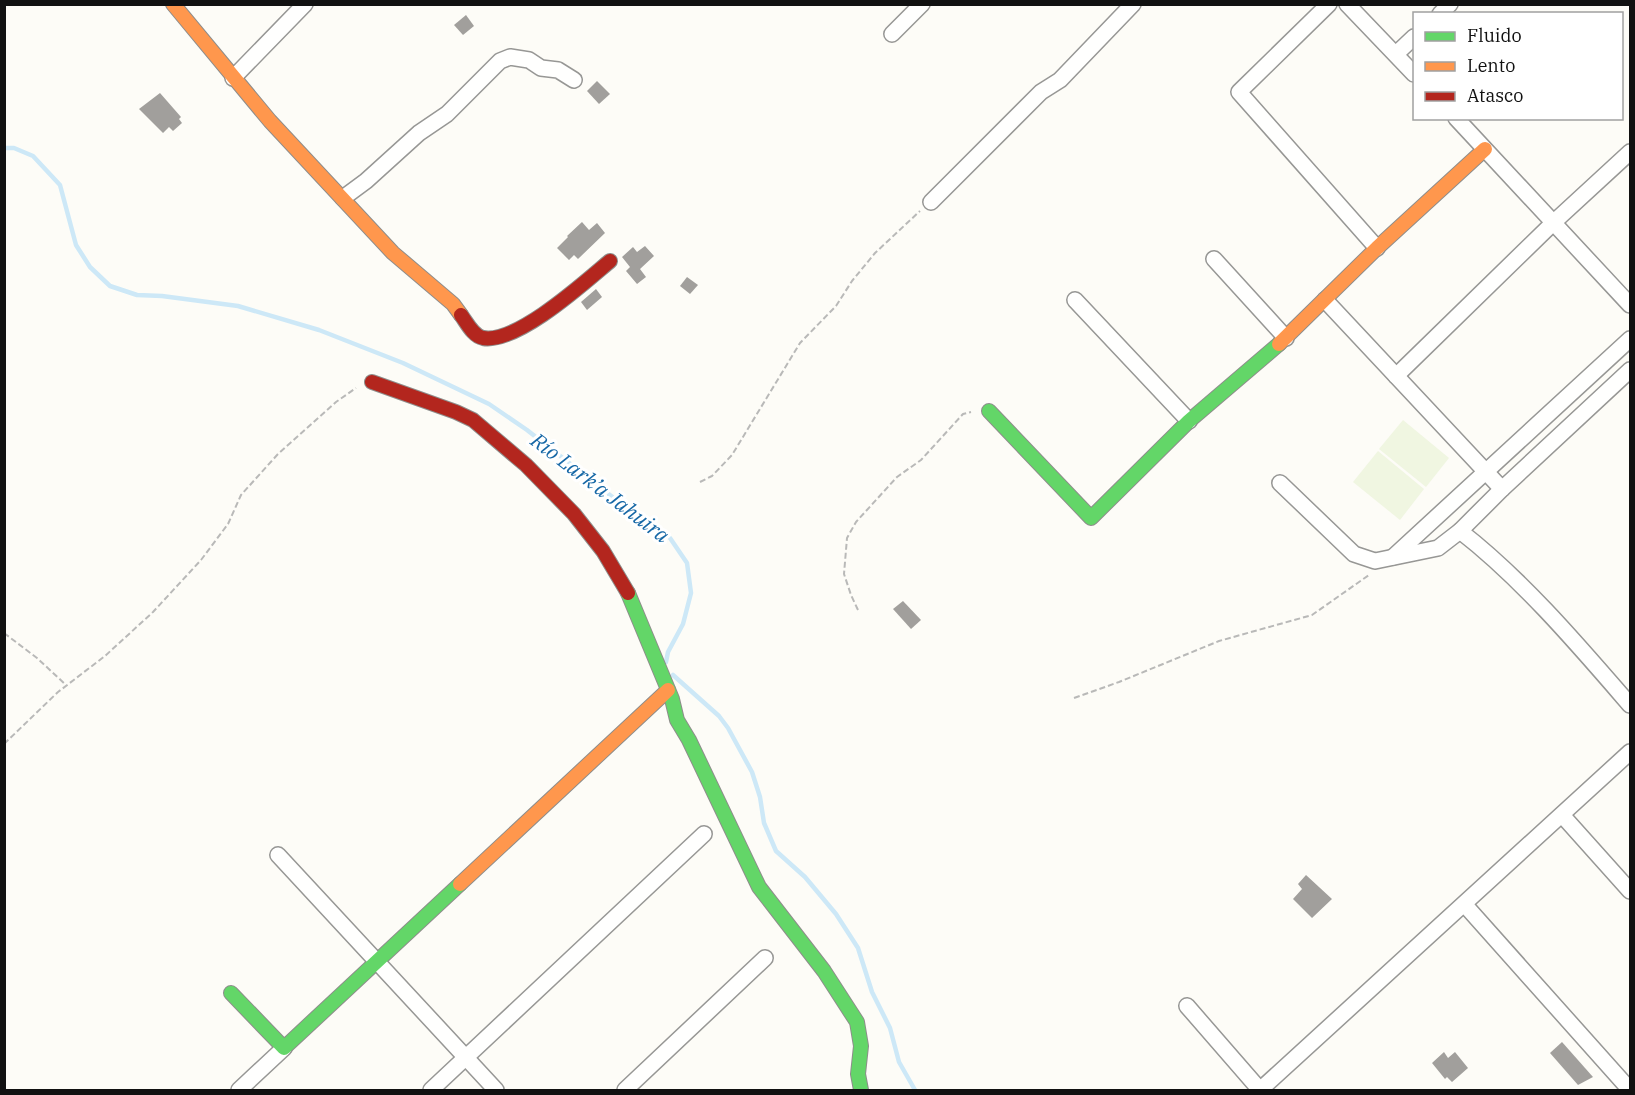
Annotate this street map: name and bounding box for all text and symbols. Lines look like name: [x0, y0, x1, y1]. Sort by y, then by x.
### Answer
legend: [1413, 12, 1623, 120]
text: Fluido: [1467, 24, 1522, 47]
text: Lento: [1467, 54, 1515, 77]
text: Atasco: [1467, 84, 1523, 107]
water label: Río Lark’a Jahuira: [525, 425, 676, 549]

